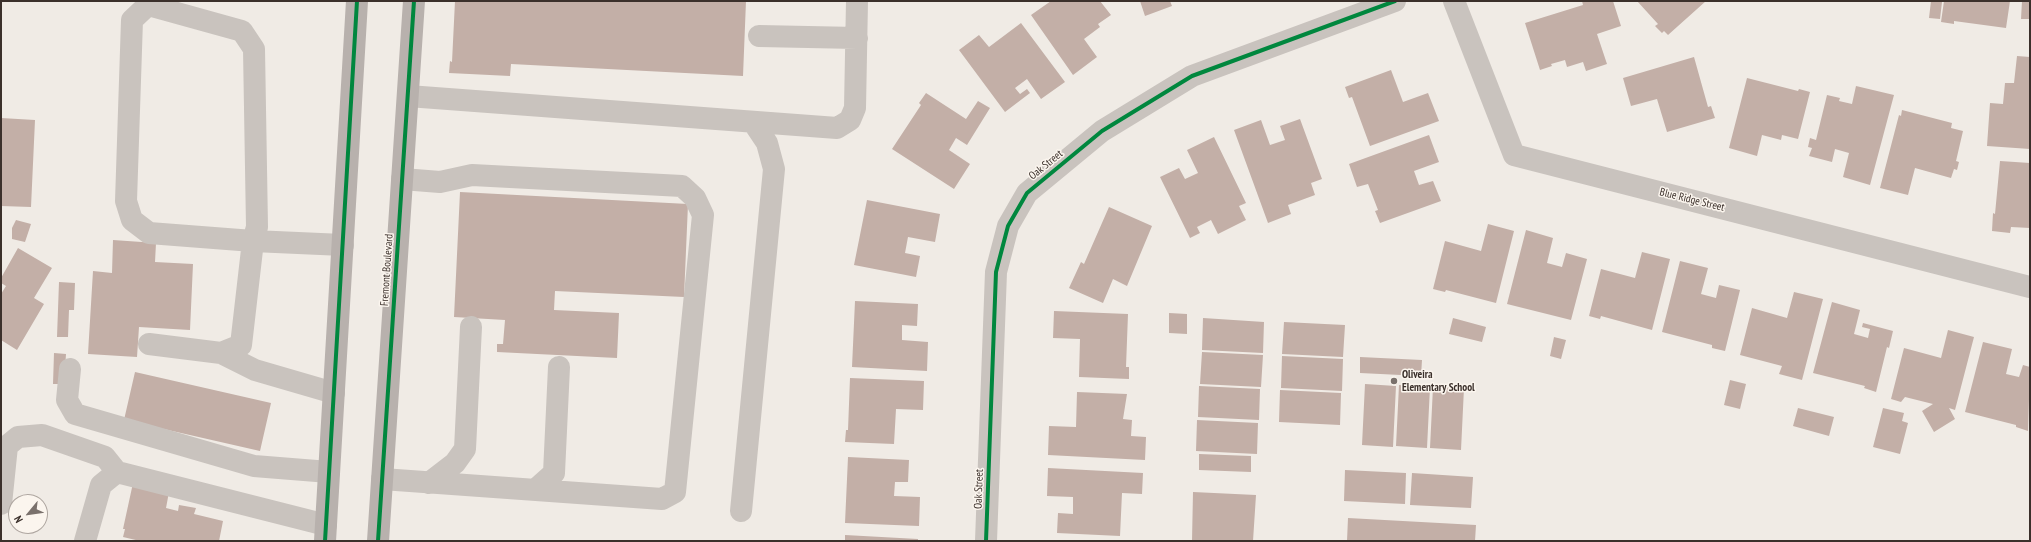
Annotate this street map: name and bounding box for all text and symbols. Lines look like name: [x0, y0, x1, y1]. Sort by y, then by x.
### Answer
street label: Oak Street: [1026, 147, 1066, 183]
street label: Blue Ridge Street: [1658, 186, 1726, 214]
street label: Fremont Boulevard: [378, 233, 396, 307]
place label: Oliveira Elementary School: [1402, 368, 1475, 394]
marker: Oliveira Elementary School: [1389, 376, 1399, 386]
street label: Oak Street: [972, 469, 986, 509]
north arrow: [8, 494, 48, 534]
text: N: [11, 513, 26, 525]

